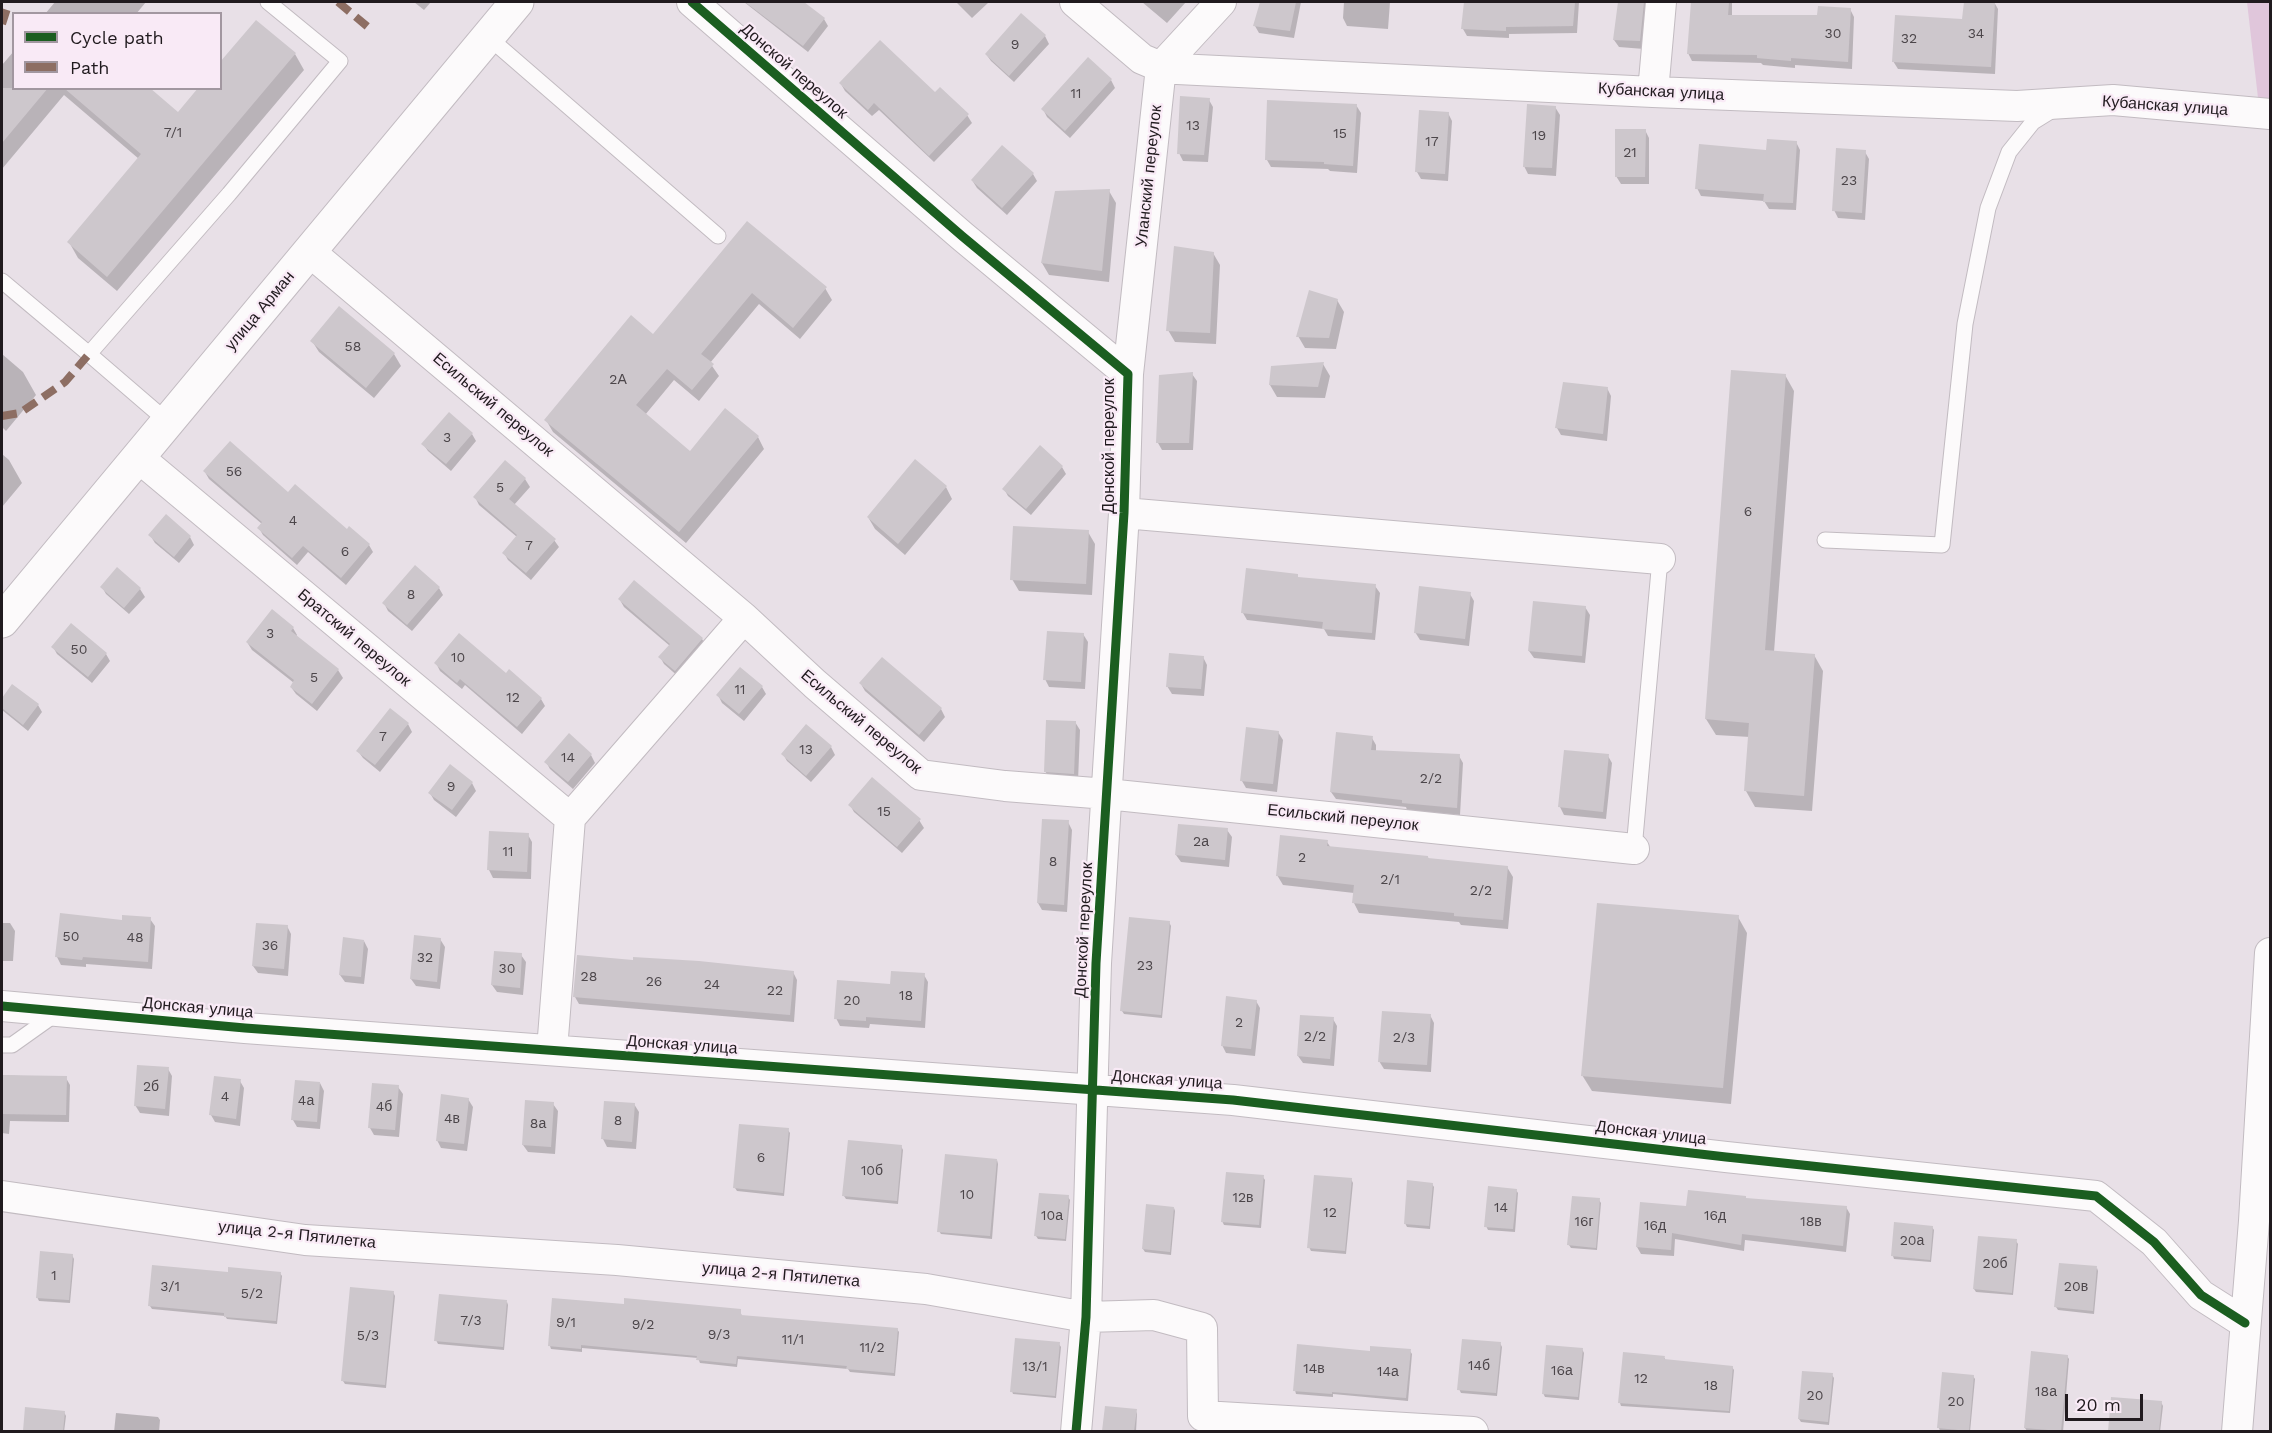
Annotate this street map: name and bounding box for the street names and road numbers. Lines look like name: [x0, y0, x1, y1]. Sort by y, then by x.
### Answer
street label: Донской переулок: [737, 19, 851, 123]
street label: Кубанская улица: [1597, 79, 1725, 105]
street label: Кубанская улица: [2101, 92, 2229, 120]
street label: Уланский переулок: [1132, 104, 1166, 248]
street label: улица Арман: [221, 267, 299, 355]
street label: Есильский переулок: [429, 349, 557, 461]
street label: Донской переулок: [1099, 378, 1119, 514]
street label: Братский переулок: [294, 585, 414, 691]
street label: Есильский переулок: [797, 666, 925, 778]
street label: Есильский переулок: [1267, 801, 1419, 835]
street label: Донской переулок: [1071, 862, 1097, 998]
street label: Донская улица: [142, 994, 254, 1022]
street label: Донская улица: [626, 1032, 738, 1058]
street label: Донская улица: [1111, 1067, 1223, 1093]
street label: Донская улица: [1595, 1117, 1707, 1149]
street label: улица 2-я Пятилетка: [217, 1217, 377, 1253]
street label: улица 2-я Пятилетка: [701, 1259, 861, 1291]

